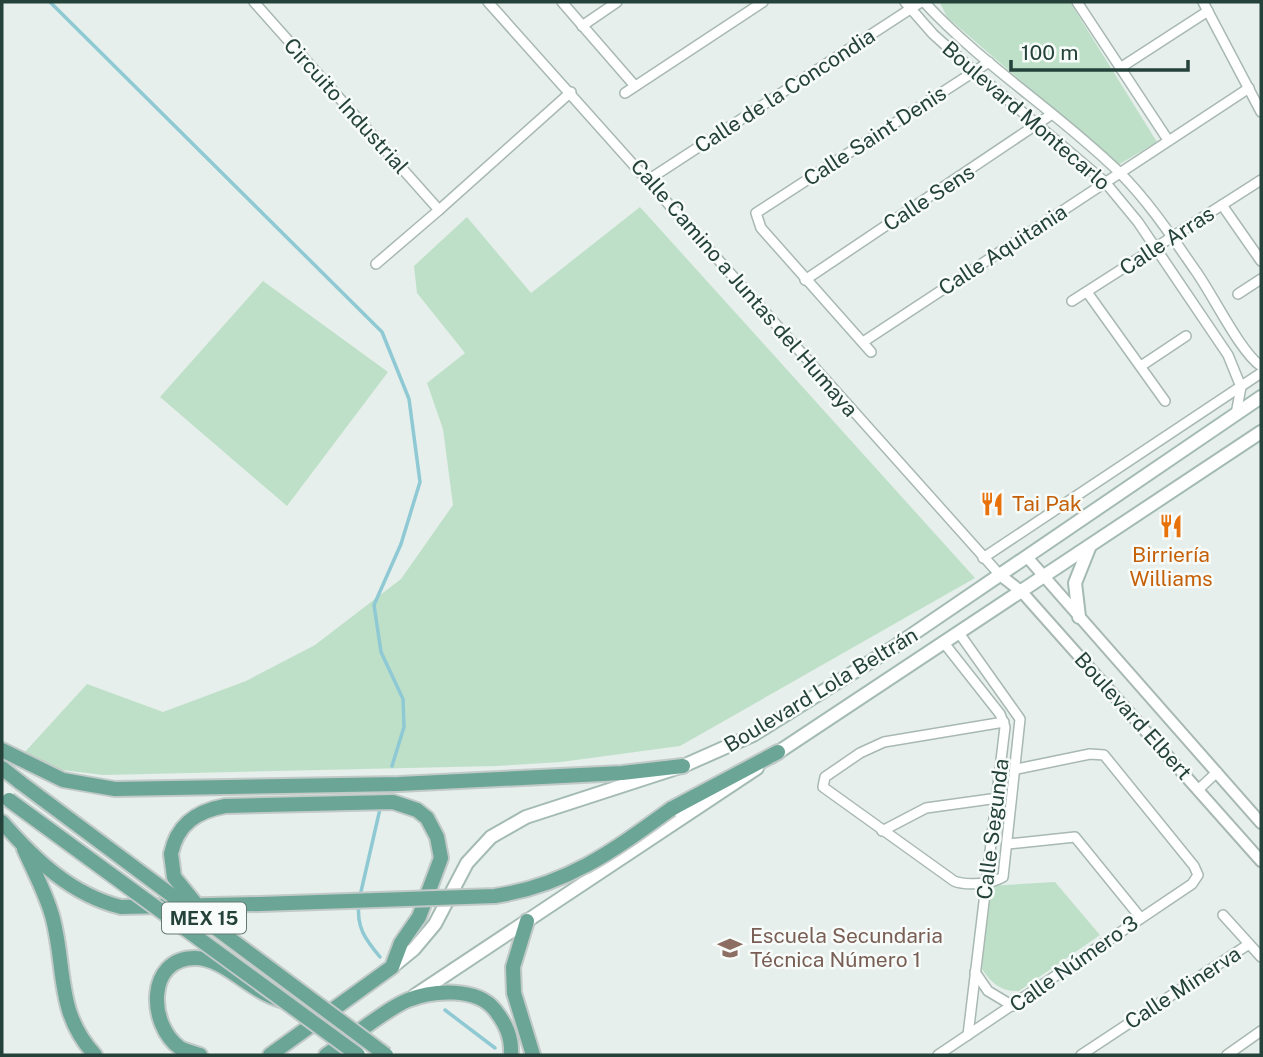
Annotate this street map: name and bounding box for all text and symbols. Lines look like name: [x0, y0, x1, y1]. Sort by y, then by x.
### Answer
street label: Calle de la Concondia: [690, 23, 880, 158]
scale bar: [1011, 28, 1188, 72]
street label: Circuito Industrial: [279, 33, 414, 179]
street label: Boulevard Montecarlo: [937, 36, 1115, 195]
text: 100 m: [1021, 40, 1078, 65]
street label: Calle Saint Denis: [799, 80, 951, 191]
street label: Calle Camino a Juntas del Humaya: [626, 154, 863, 422]
street label: Calle Sens: [879, 159, 979, 236]
street label: Calle Aquitania: [934, 199, 1072, 300]
street label: Calle Arras: [1115, 201, 1219, 280]
restaurant icon: Tai Pak: [978, 490, 1006, 518]
place label: Tai Pak: [1012, 491, 1082, 516]
restaurant icon: Birriería Williams: [1157, 512, 1185, 540]
place label: Birriería Williams: [1129, 542, 1213, 591]
street label: Boulevard Lola Beltrán: [719, 622, 922, 757]
street label: Boulevard Elbert: [1070, 647, 1197, 785]
street label: Calle Segunda: [971, 757, 1014, 901]
road number: MEX 15: [162, 902, 246, 934]
street label: Calle Número 3: [1005, 910, 1143, 1017]
place label: Escuela Secundaria Técnica Número 1: [750, 923, 943, 972]
school or university icon: Escuela Secundaria Técnica Número 1: [716, 934, 744, 962]
street label: Calle Minerva: [1120, 941, 1245, 1034]

